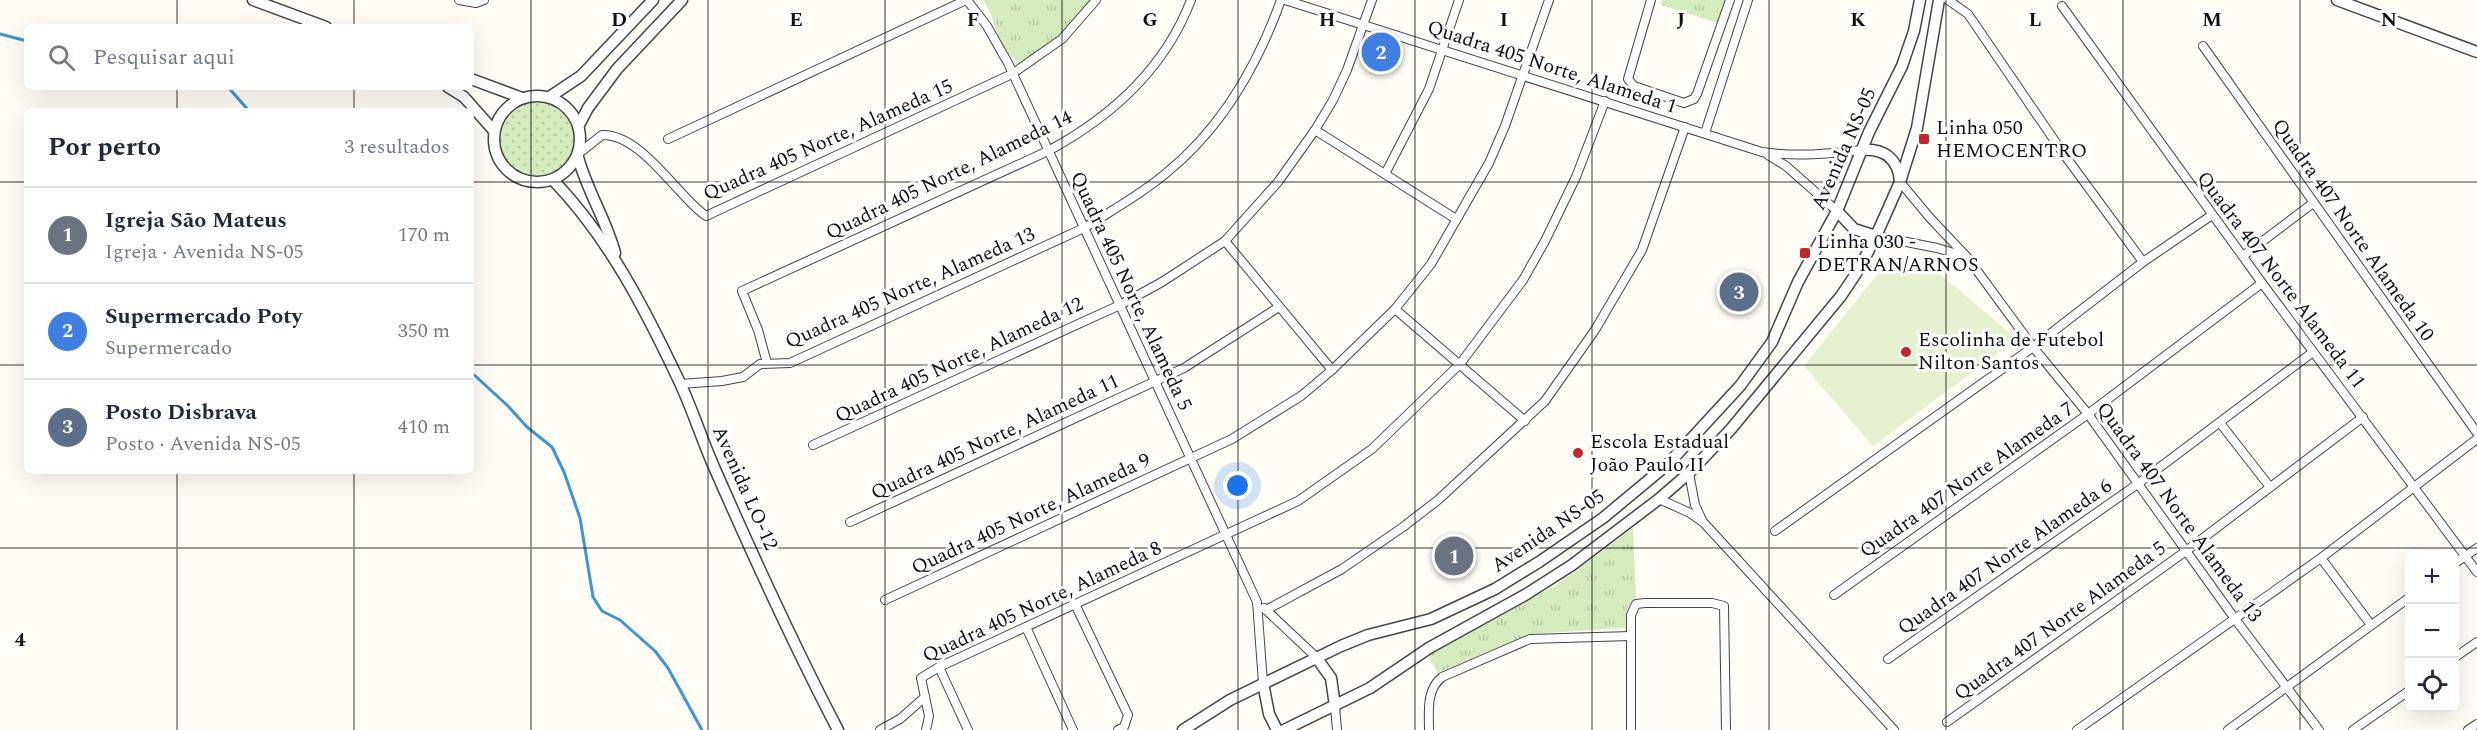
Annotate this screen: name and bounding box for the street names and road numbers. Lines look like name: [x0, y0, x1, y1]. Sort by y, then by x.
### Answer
street label: Quadra 405 Norte, Alameda 1: [1423, 12, 1681, 122]
street label: Quadra 405 Norte, Alameda 15: [698, 71, 958, 209]
street label: Avenida NS-05: [1804, 83, 1884, 215]
street label: Quadra 405 Norte, Alameda 14: [821, 102, 1077, 248]
street label: Quadra 407 Norte Alameda 10: [2264, 112, 2442, 348]
street label: Quadra 407 Norte Alameda 11: [2189, 165, 2373, 395]
street label: Quadra 405 Norte, Alameda 5: [1062, 166, 1200, 416]
street label: Quadra 405 Norte, Alameda 13: [780, 219, 1040, 357]
street label: Quadra 405 Norte, Alameda 12: [830, 289, 1088, 431]
street label: Quadra 405 Norte, Alameda 11: [866, 366, 1124, 508]
street label: Quadra 407 Norte Alameda 7: [1854, 394, 2080, 566]
street label: Quadra 407 Norte Alameda 13: [2089, 396, 2269, 628]
street label: Avenida LO-12: [704, 421, 786, 555]
street label: Quadra 405 Norte, Alameda 9: [906, 445, 1156, 583]
street label: Quadra 407 Norte Alameda 6: [1892, 471, 2118, 643]
street label: Avenida NS-05: [1485, 482, 1611, 580]
street label: Quadra 405 Norte, Alameda 8: [917, 533, 1167, 671]
street label: Quadra 407 Norte Alameda 5: [1948, 534, 2172, 708]

